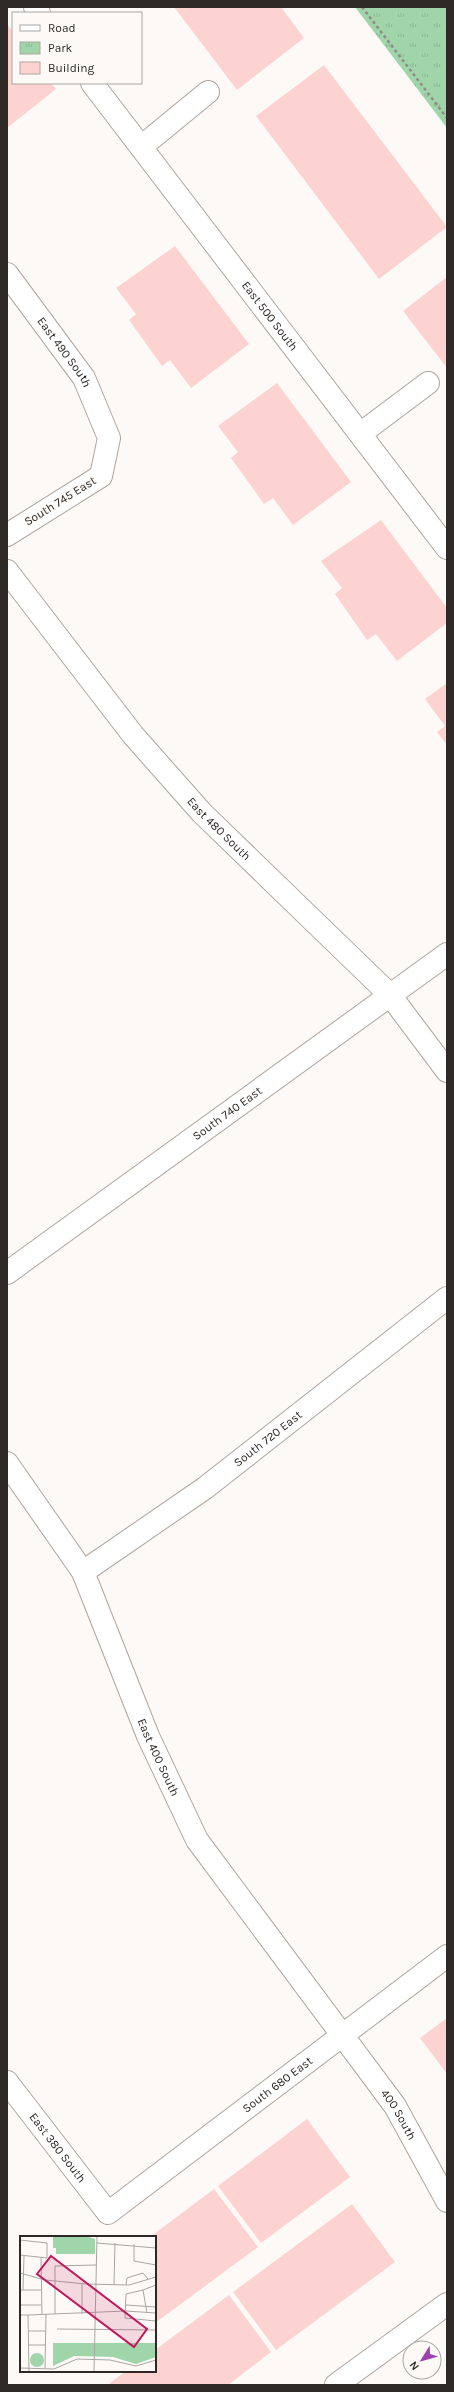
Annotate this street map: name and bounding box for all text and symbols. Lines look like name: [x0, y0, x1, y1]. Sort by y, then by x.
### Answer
legend: [12, 12, 142, 84]
text: Road: [48, 21, 76, 35]
text: Park: [48, 41, 73, 55]
text: Building: [48, 61, 95, 75]
street label: East 500 South: [239, 278, 301, 353]
street label: East 490 South: [34, 314, 94, 389]
street label: South 745 East: [22, 473, 99, 529]
street label: East 480 South: [184, 794, 254, 863]
street label: South 740 East: [190, 1083, 265, 1143]
street label: South 720 East: [231, 1407, 305, 1470]
street label: East 400 South: [135, 1717, 182, 1798]
street label: South 680 East: [240, 2053, 316, 2116]
street label: 400 South: [378, 2086, 419, 2142]
street label: East 380 South: [26, 2110, 89, 2185]
inset map: [20, 2236, 156, 2372]
north arrow: [402, 2340, 442, 2380]
text: N: [407, 2359, 422, 2373]

